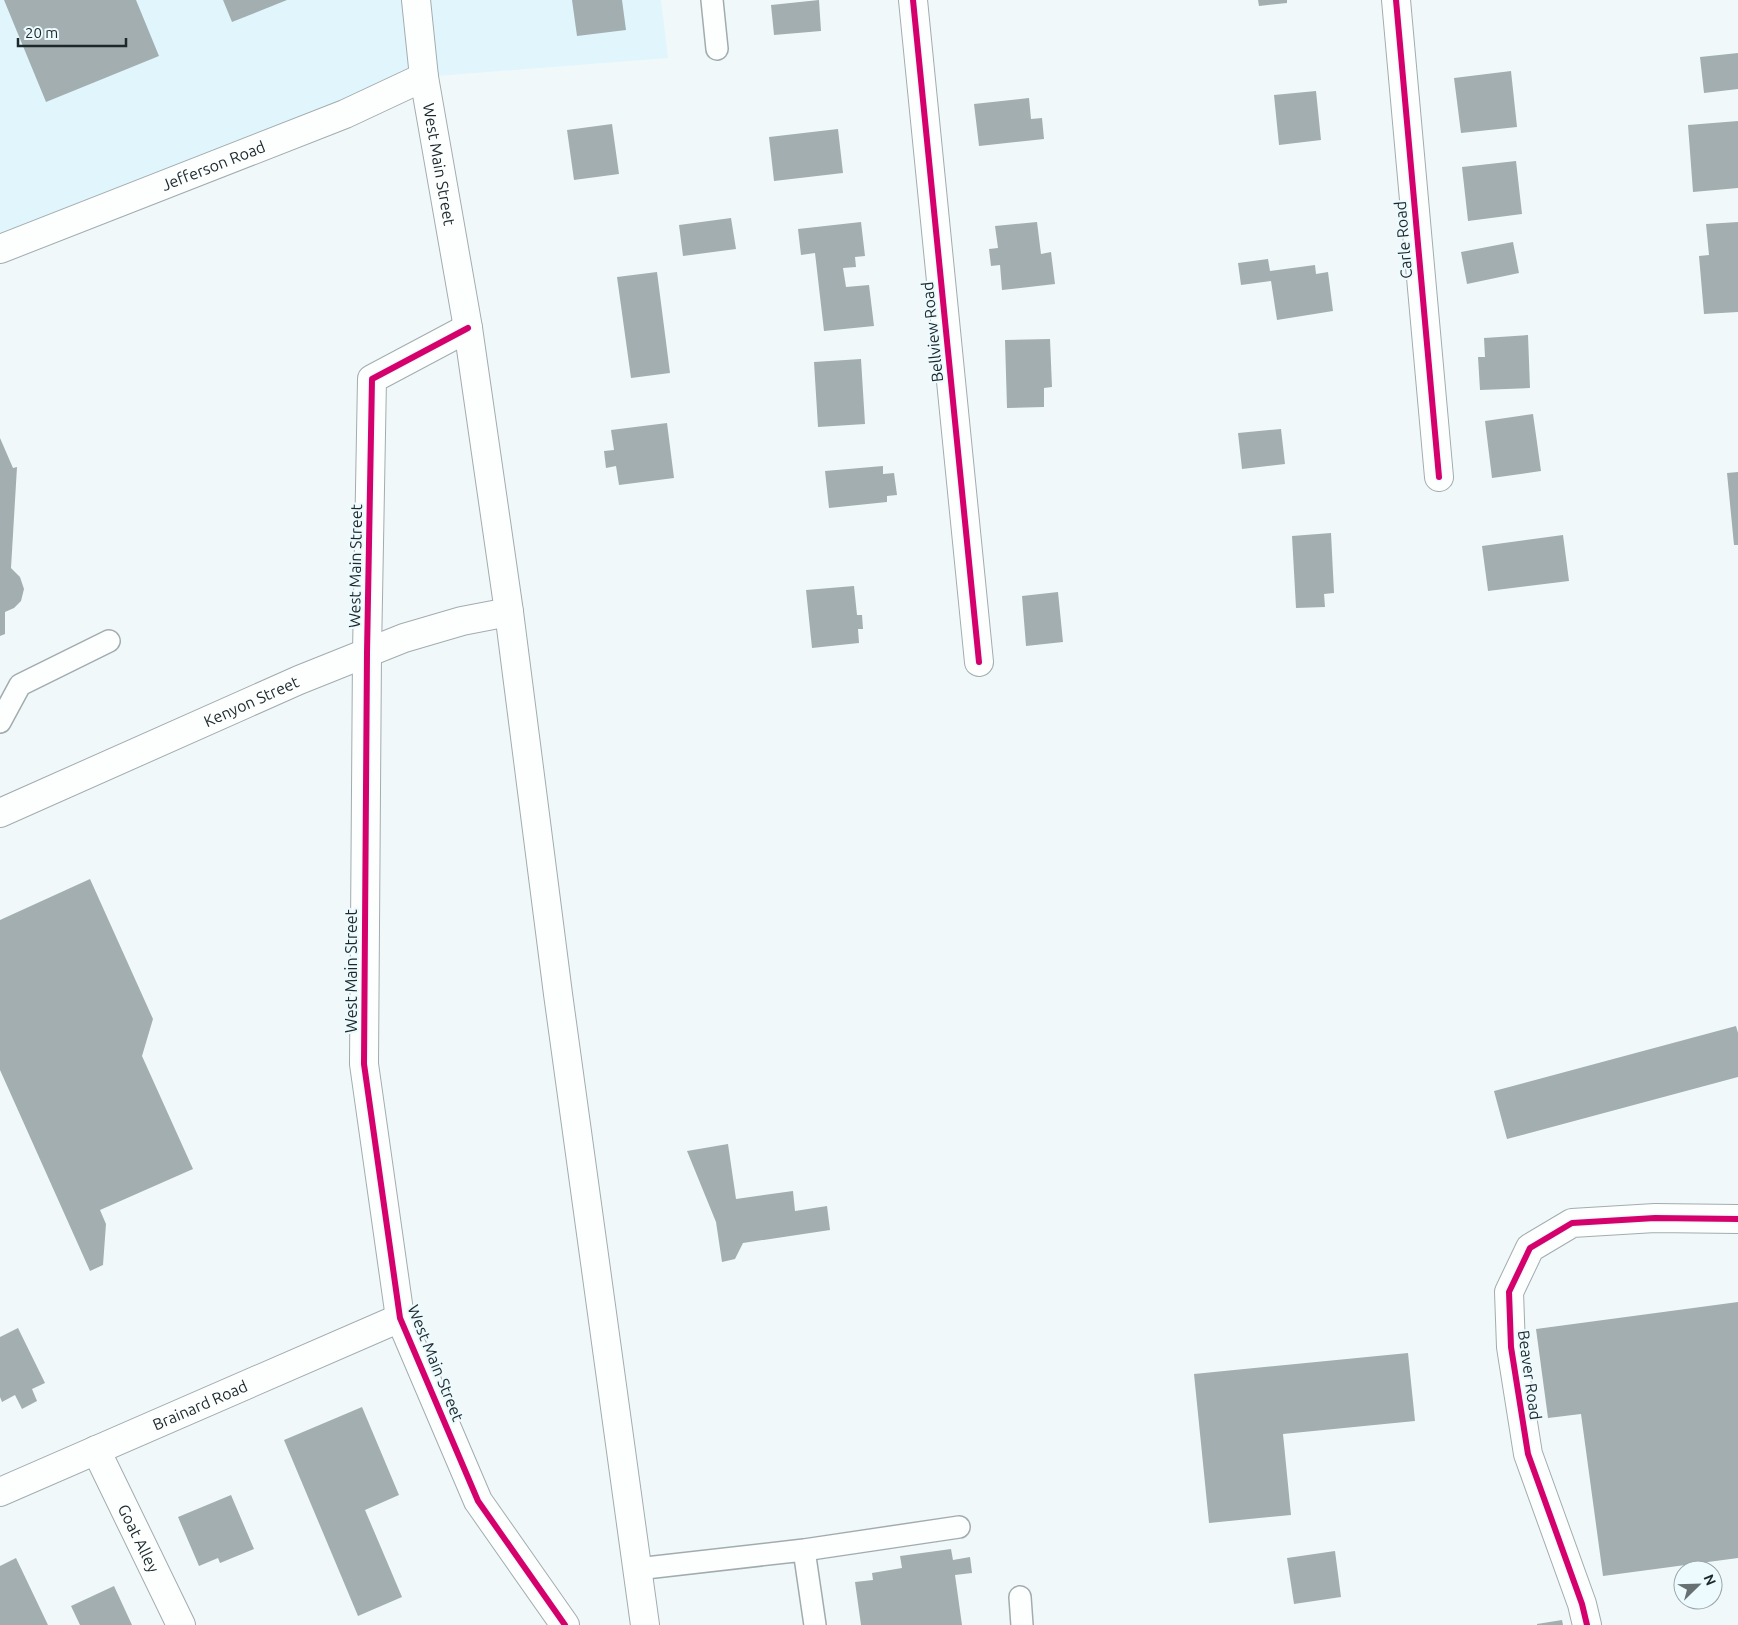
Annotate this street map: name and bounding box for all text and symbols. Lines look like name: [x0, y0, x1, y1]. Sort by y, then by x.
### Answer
scale bar: [18, 15, 125, 47]
text: 20 m: [25, 24, 58, 41]
street label: West Main Street: [420, 102, 459, 228]
street label: Jefferson Road: [159, 137, 268, 194]
street label: Carle Road: [1391, 201, 1415, 279]
street label: Bellview Road: [918, 281, 946, 383]
street label: West Main Street: [345, 503, 365, 628]
street label: Kenyon Street: [201, 672, 302, 730]
street label: West Main Street: [342, 908, 360, 1033]
street label: West Main Street: [404, 1302, 468, 1424]
street label: Beaver Road: [1515, 1329, 1545, 1421]
street label: Brainard Road: [150, 1376, 250, 1434]
street label: Goat Alley: [115, 1501, 163, 1575]
north arrow: [1673, 1560, 1723, 1610]
text: N: [1701, 1572, 1719, 1588]

